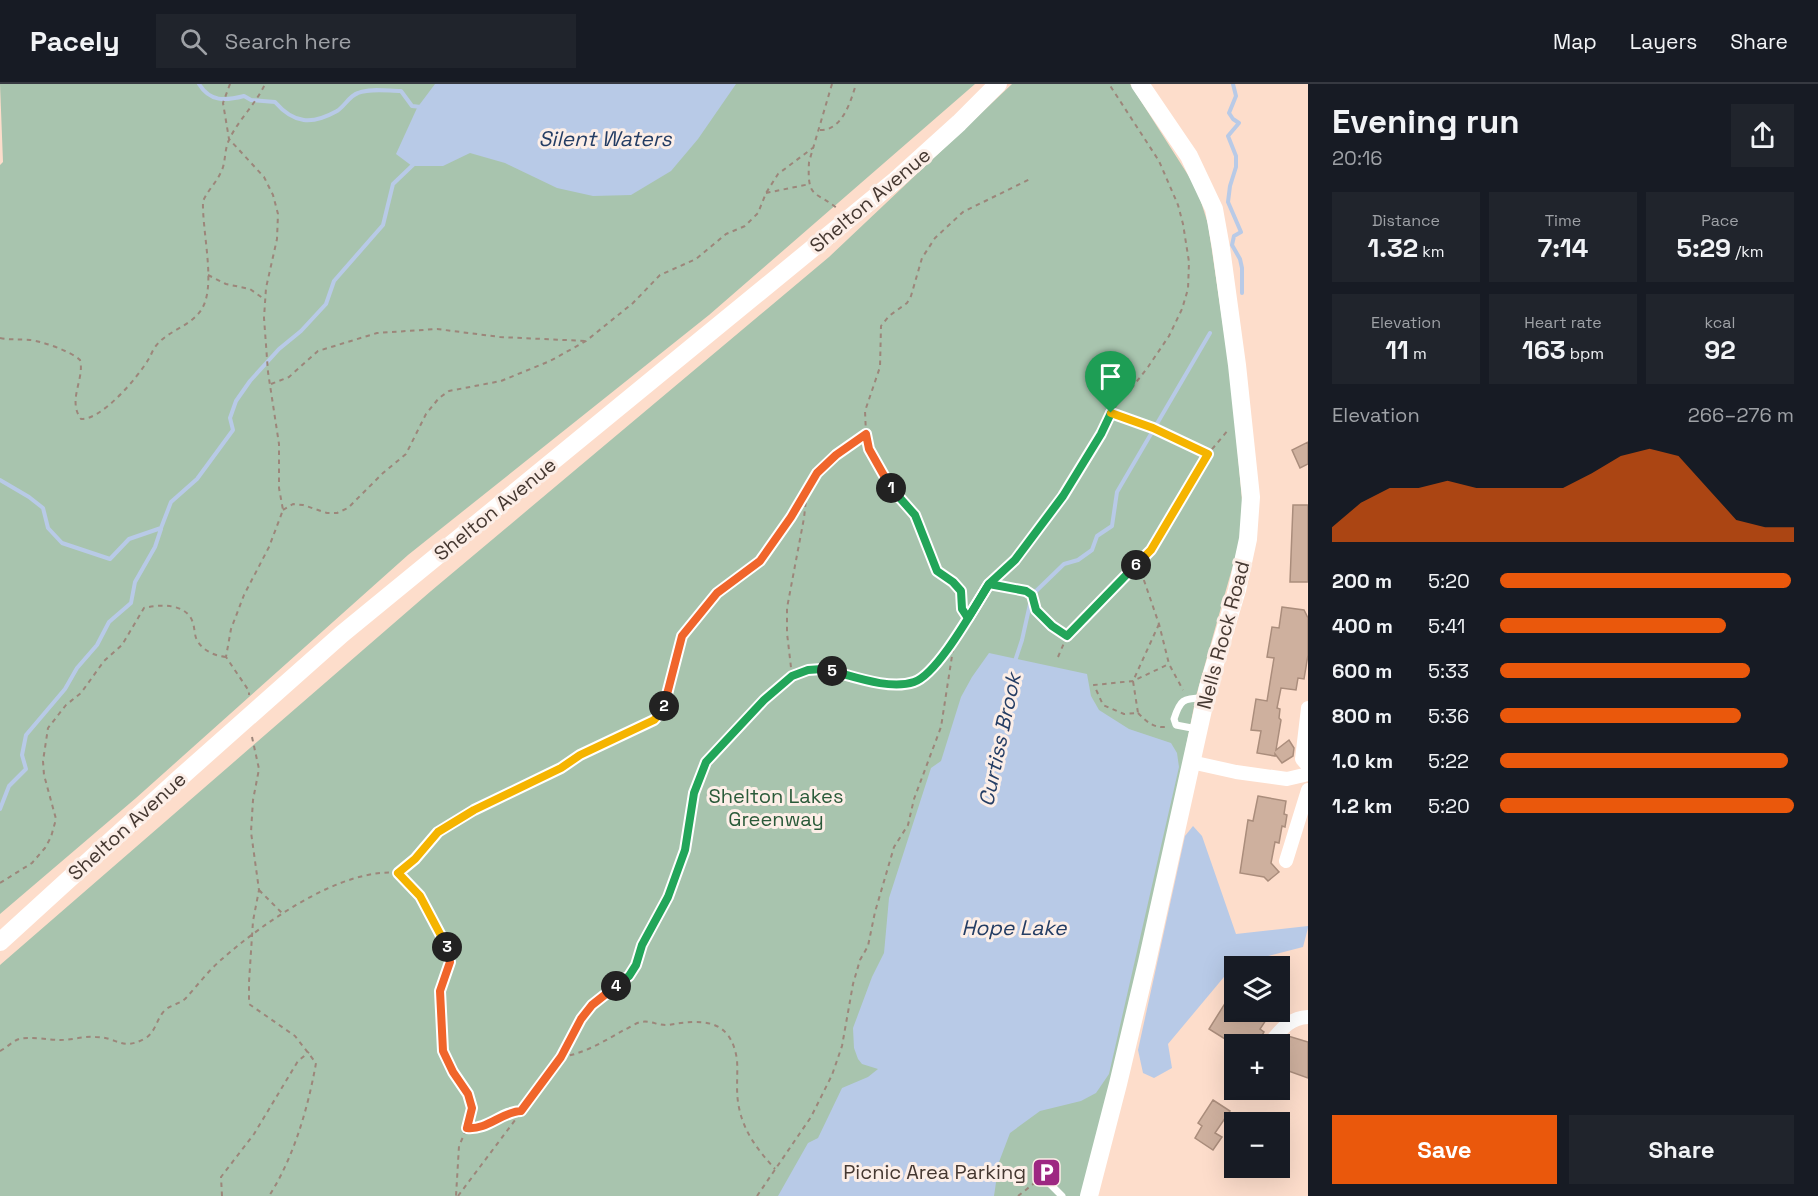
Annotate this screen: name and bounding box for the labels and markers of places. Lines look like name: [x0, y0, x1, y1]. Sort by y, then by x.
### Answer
pin: [1085, 351, 1136, 413]
pin: 1: [876, 473, 906, 503]
pin: 6: [1121, 550, 1151, 580]
pin: 5: [817, 656, 847, 686]
pin: 2: [649, 691, 679, 721]
pin: 3: [432, 932, 462, 962]
pin: 4: [601, 971, 631, 1001]
parking icon: Picnic Area Parking: [1031, 1156, 1063, 1188]
place label: Picnic Area Parking: [843, 1159, 1026, 1185]

